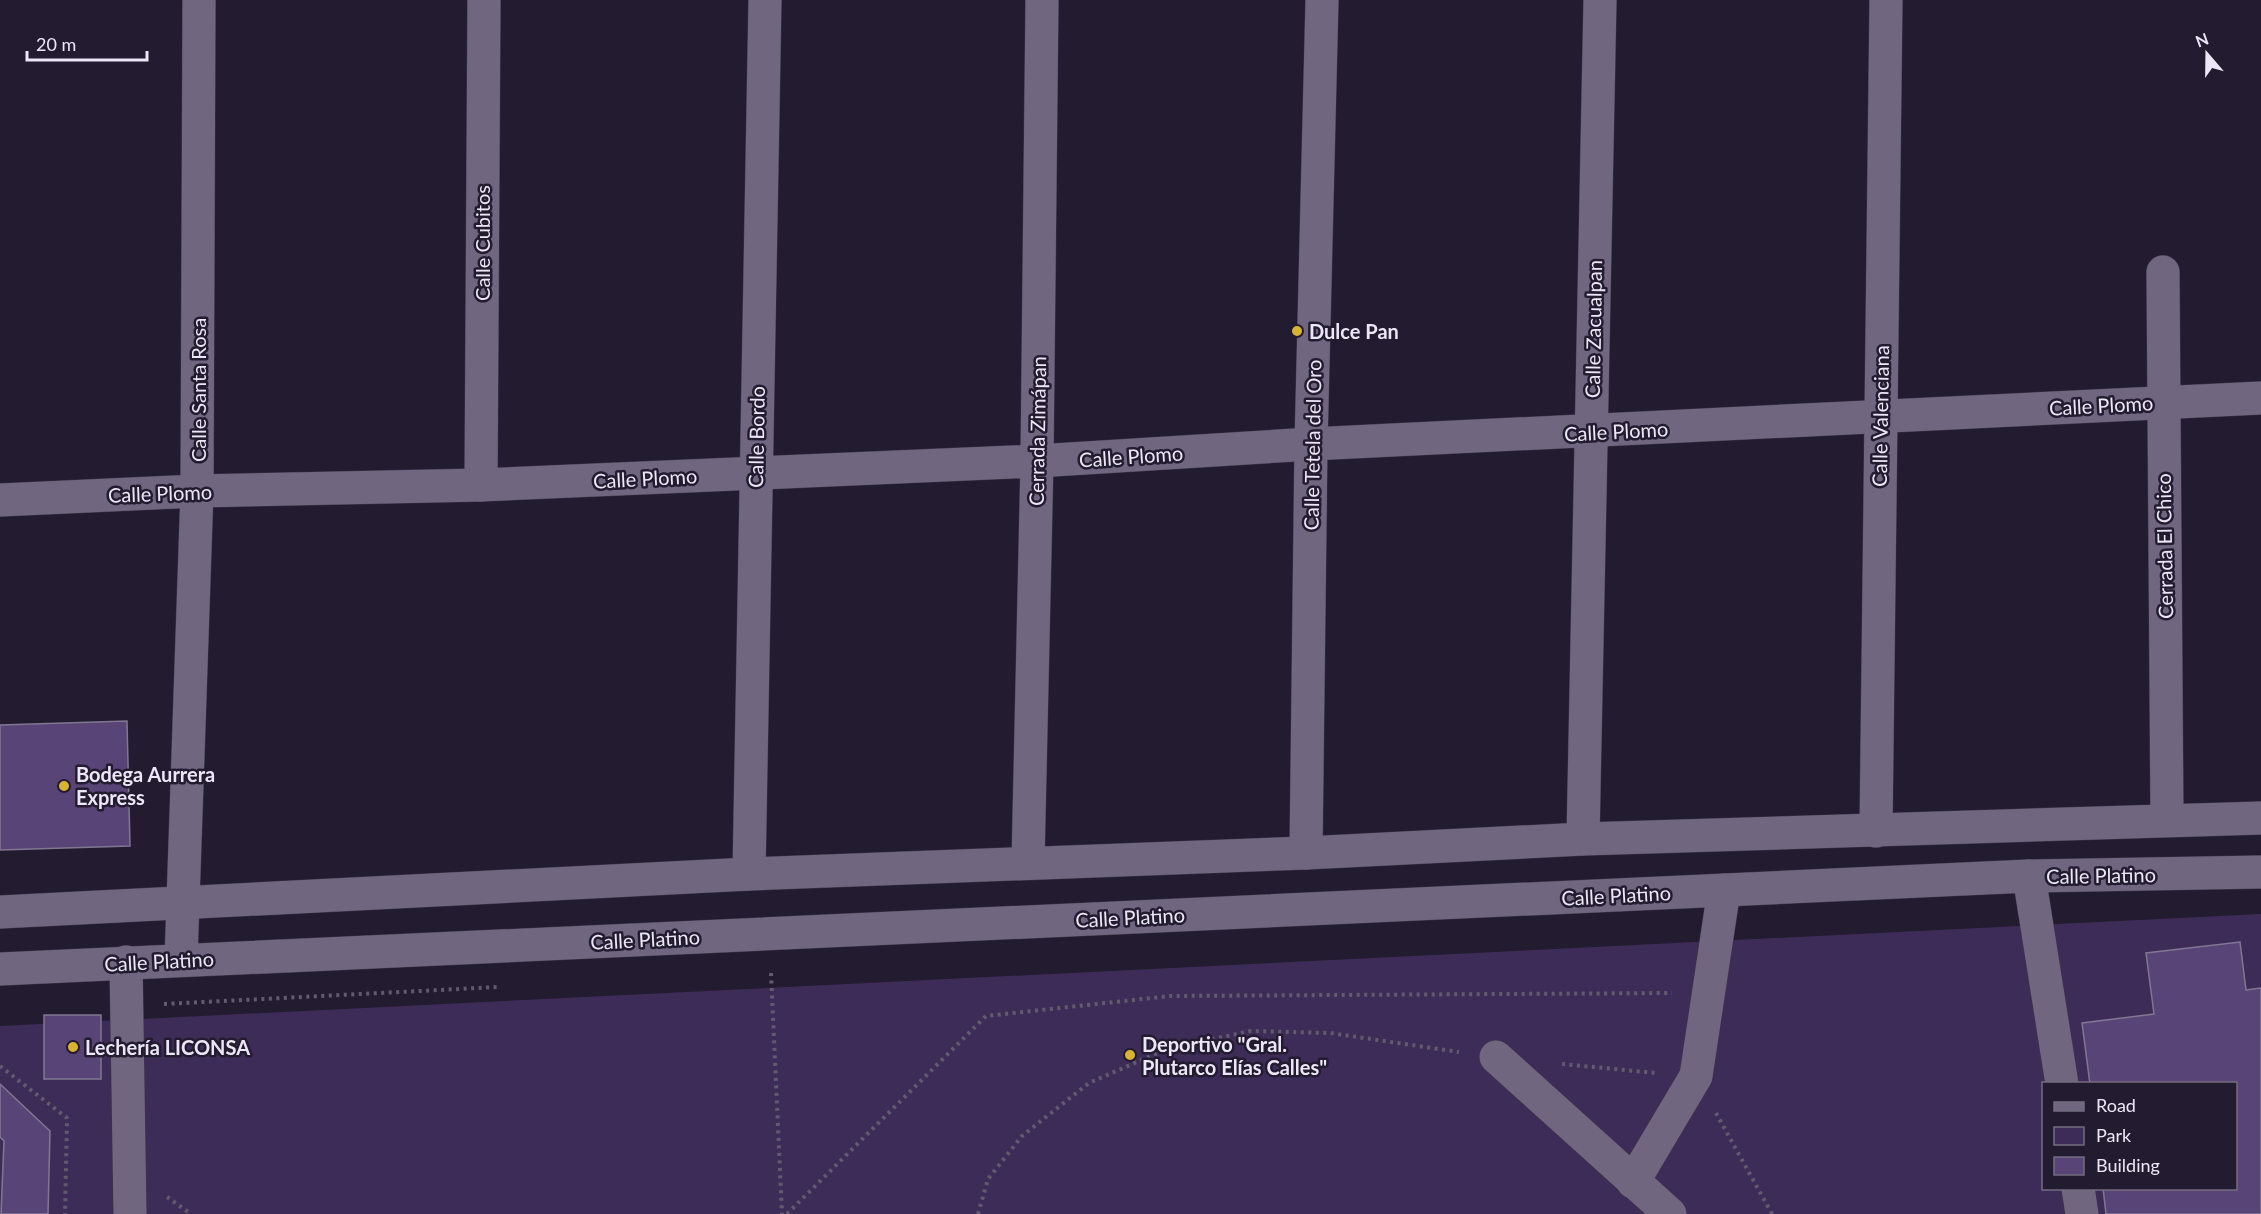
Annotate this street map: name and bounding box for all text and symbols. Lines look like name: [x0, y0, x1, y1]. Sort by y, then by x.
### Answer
scale bar: [27, 24, 147, 62]
north arrow: [2177, 24, 2237, 84]
text: N: [2193, 28, 2211, 50]
text: 20 m: [36, 33, 76, 55]
street label: Calle Cubitos: [470, 185, 494, 301]
street label: Calle Zacualpan: [1580, 260, 1606, 398]
street label: Calle Santa Rosa: [186, 318, 210, 462]
place label: Dulce Pan: [1309, 319, 1399, 343]
marker: Dulce Pan: [1290, 324, 1304, 338]
street label: Calle Valenciana: [1867, 345, 1893, 487]
street label: Cerrada Zimápan: [1024, 356, 1050, 506]
street label: Calle Tetela del Oro: [1299, 359, 1325, 531]
street label: Calle Bordo: [743, 386, 769, 488]
street label: Calle Plomo: [2048, 390, 2154, 420]
street label: Calle Plomo: [1563, 416, 1669, 446]
street label: Calle Plomo: [1078, 440, 1184, 472]
street label: Calle Plomo: [592, 463, 698, 493]
street label: Cerrada El Chico: [2151, 473, 2177, 619]
street label: Calle Plomo: [107, 479, 213, 507]
place label: Bodega Aurrera Express: [76, 762, 215, 809]
marker: Bodega Aurrera Express: [57, 779, 71, 793]
street label: Calle Platino: [2046, 862, 2156, 888]
street label: Calle Platino: [1561, 880, 1671, 910]
street label: Calle Platino: [1075, 902, 1185, 932]
street label: Calle Platino: [590, 924, 700, 954]
street label: Calle Platino: [104, 946, 214, 976]
place label: Deportivo "Gral. Plutarco Elías Calles": [1142, 1032, 1327, 1079]
place label: Lechería LICONSA: [85, 1035, 250, 1059]
marker: Lechería LICONSA: [66, 1040, 80, 1054]
marker: Deportivo "Gral. Plutarco Elías Calles": [1123, 1048, 1137, 1062]
legend: [2042, 1082, 2237, 1190]
text: Road: [2096, 1094, 2136, 1116]
text: Park: [2096, 1124, 2132, 1146]
text: Building: [2096, 1154, 2160, 1176]

